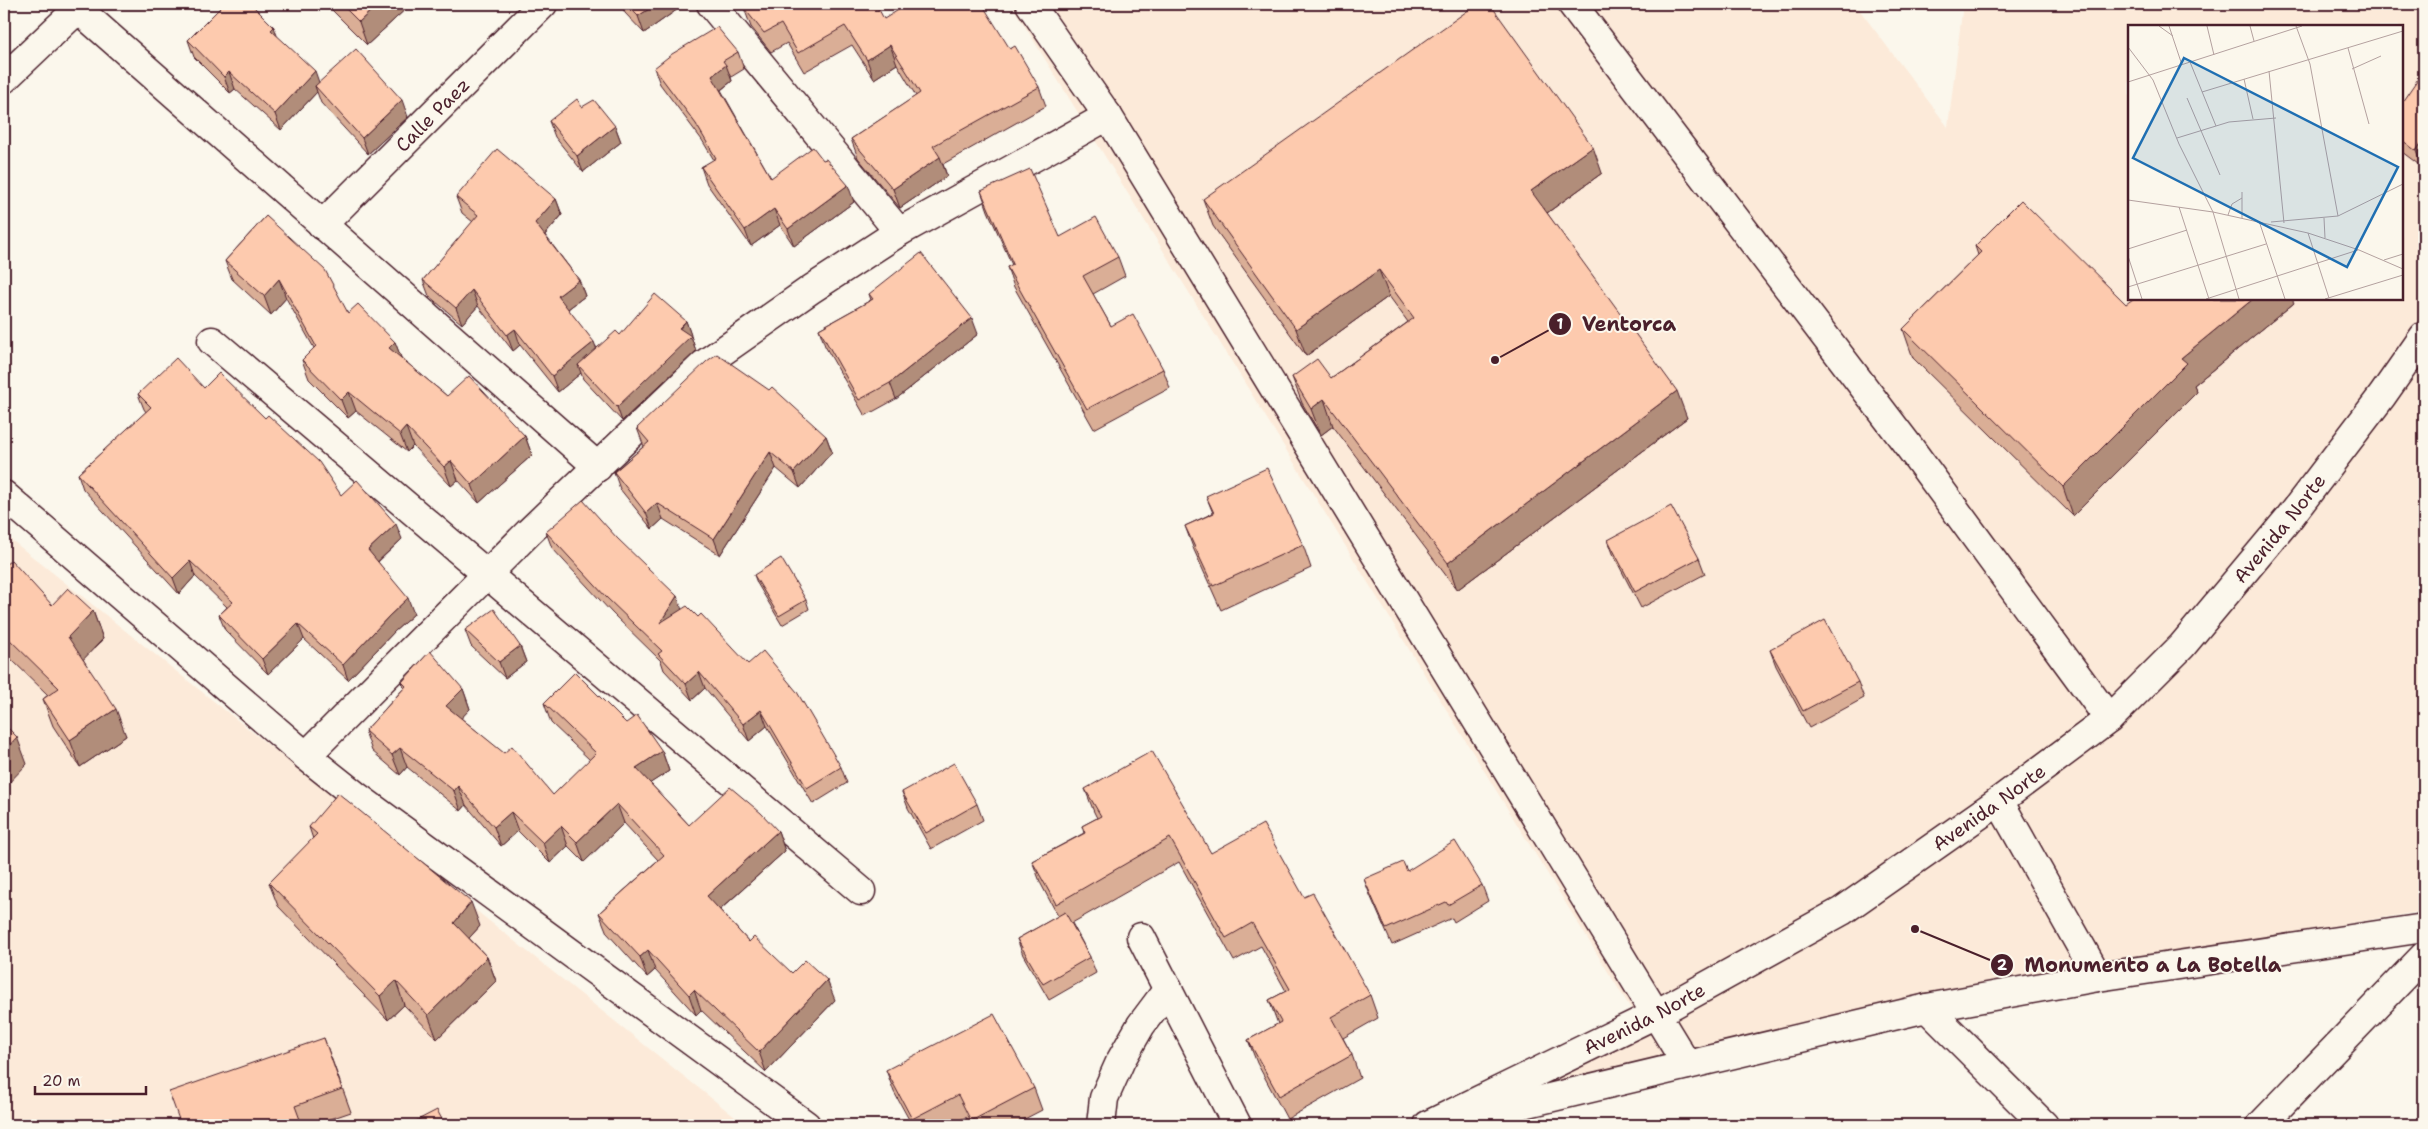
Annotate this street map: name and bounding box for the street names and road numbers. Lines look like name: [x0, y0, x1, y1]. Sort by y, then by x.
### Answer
street label: Calle Paez: [390, 72, 475, 158]
street label: Avenida Norte: [2228, 469, 2331, 588]
street label: Avenida Norte: [1928, 759, 2051, 857]
street label: Avenida Norte: [1579, 977, 1710, 1060]

